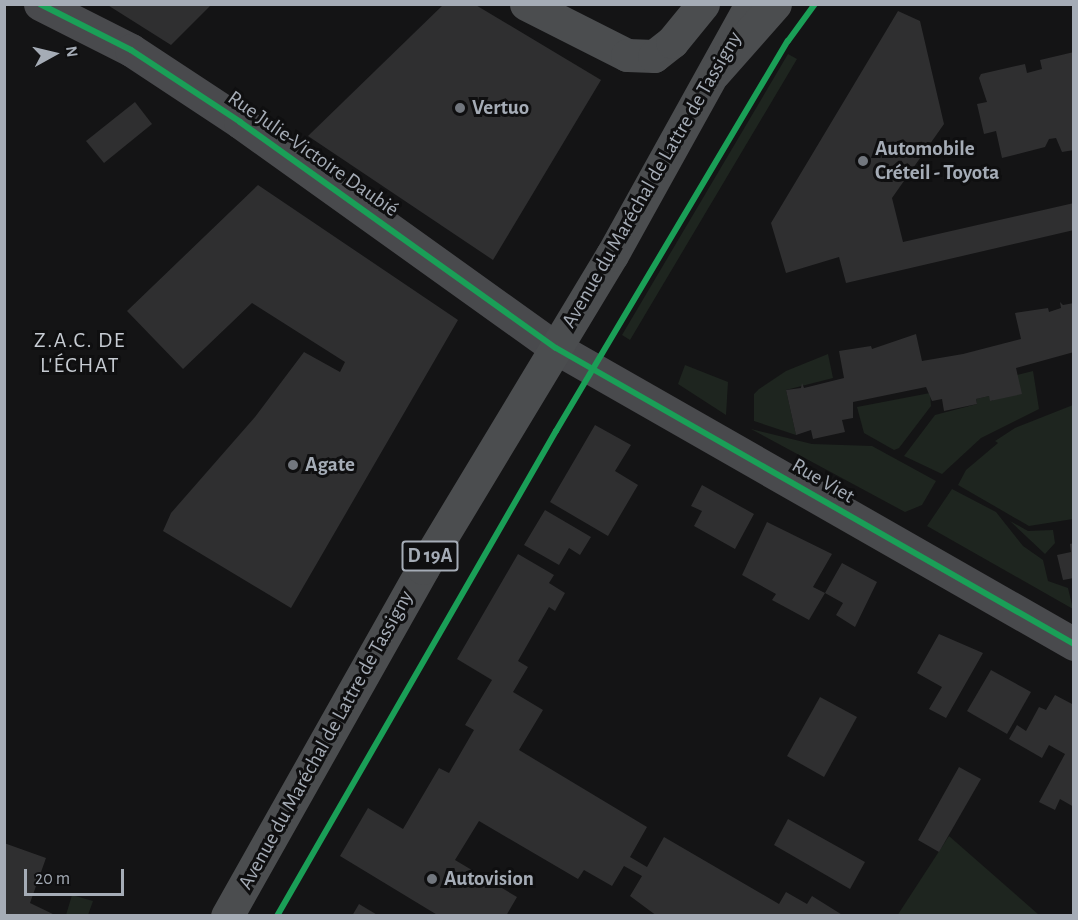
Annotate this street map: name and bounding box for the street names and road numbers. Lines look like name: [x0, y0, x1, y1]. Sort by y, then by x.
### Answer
street label: Avenue du Maréchal de Lattre de Tassigny: [557, 27, 747, 333]
street label: Rue Julie-Victoire Daubié: [223, 85, 403, 223]
street label: Rue Viet: [787, 453, 859, 509]
road number: D 19A: [402, 539, 458, 573]
street label: Avenue du Maréchal de Lattre de Tassigny: [233, 586, 419, 894]

